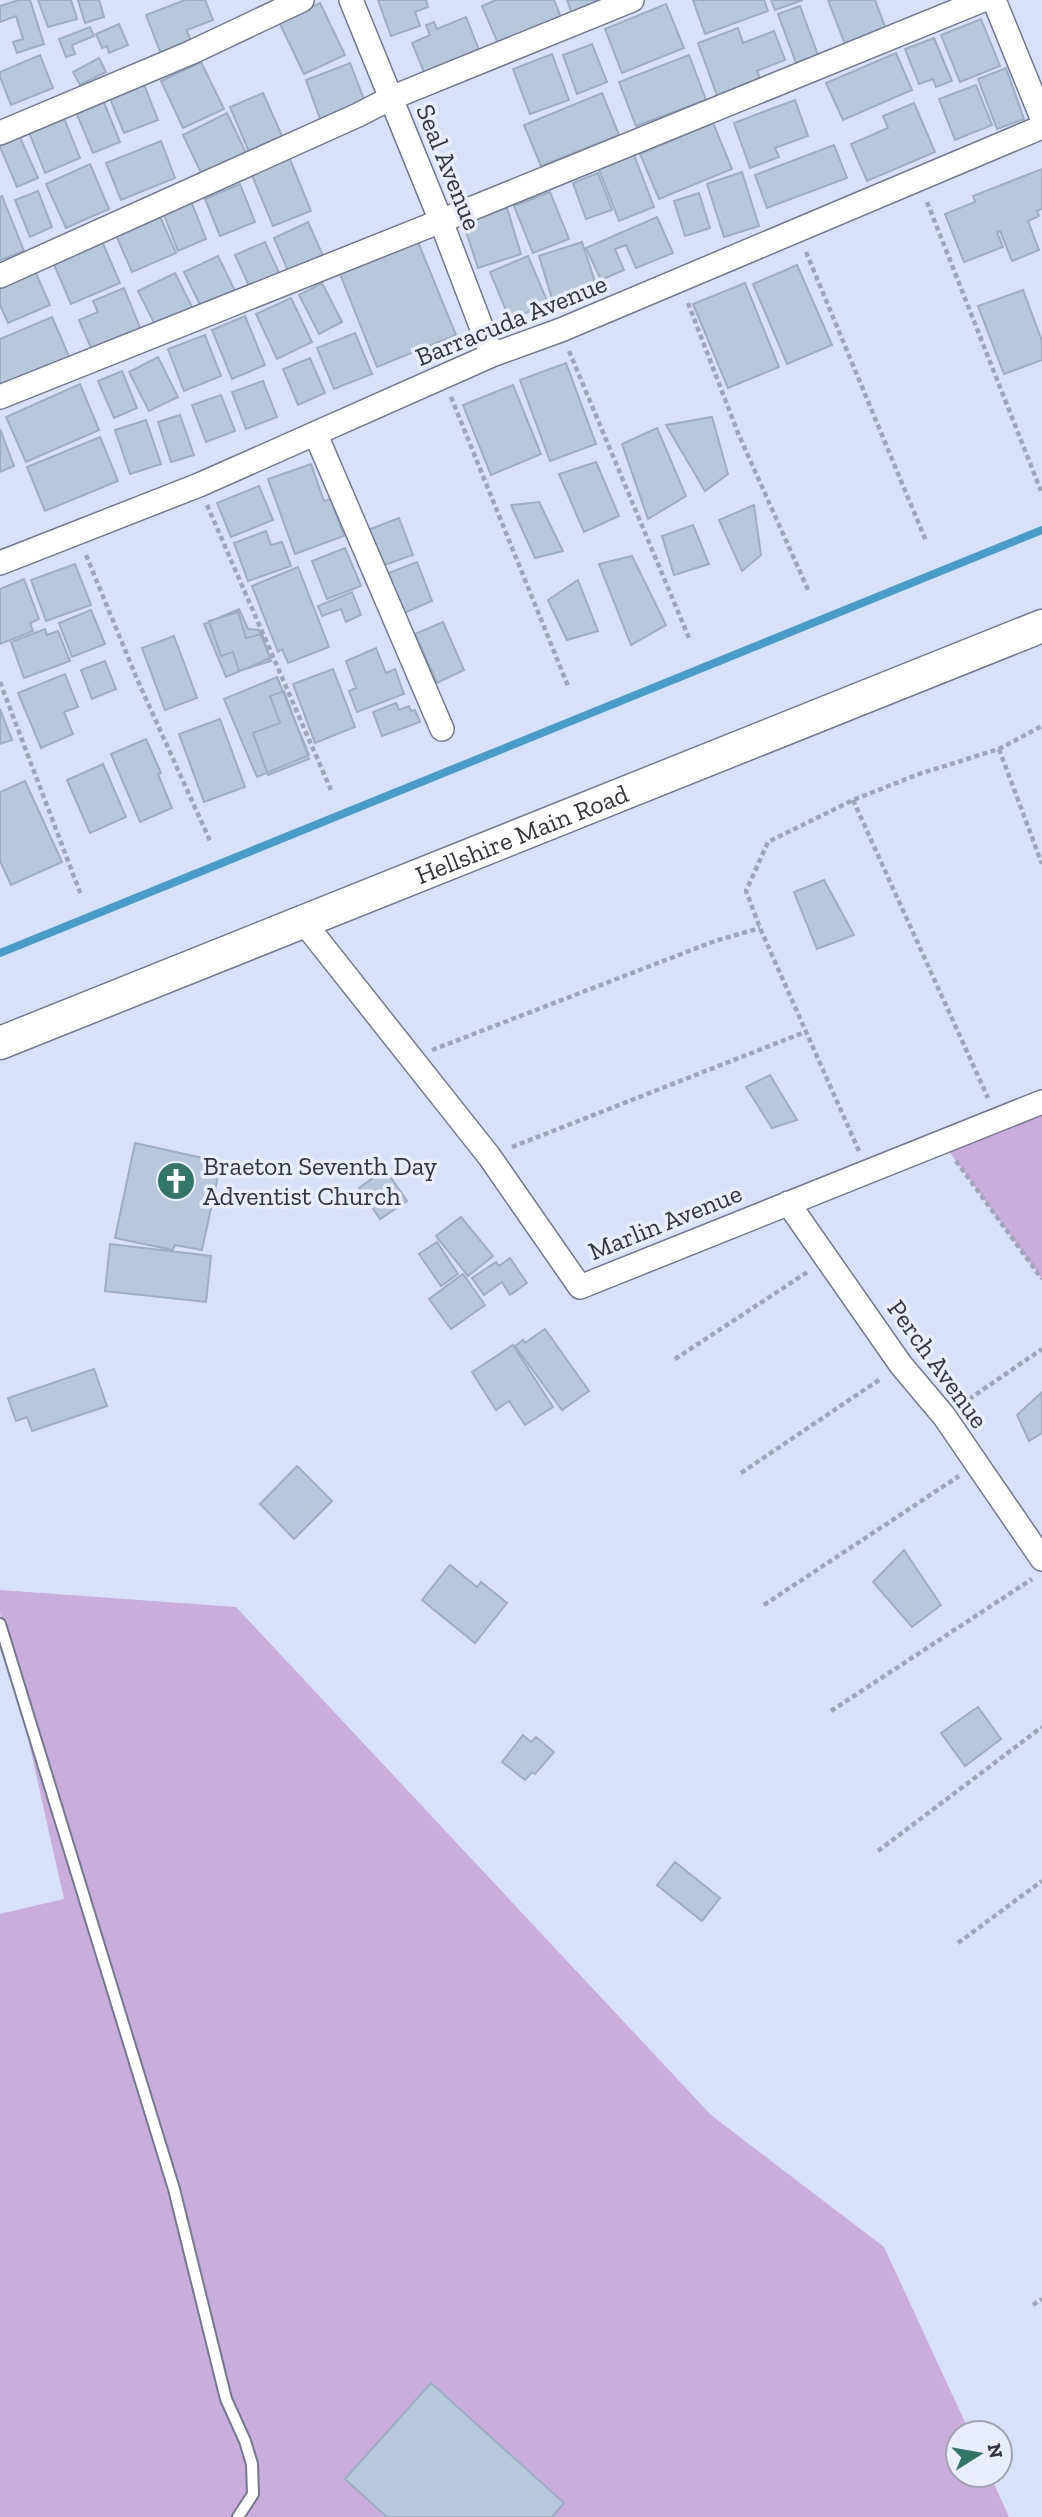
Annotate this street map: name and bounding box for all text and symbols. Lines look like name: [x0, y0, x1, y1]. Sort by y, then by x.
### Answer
street label: Seal Avenue: [409, 99, 489, 235]
street label: Barracuda Avenue: [411, 267, 611, 373]
street label: Hellshire Main Road: [411, 777, 633, 891]
place label: Braeton Seventh Day Adventist Church: [203, 1150, 438, 1212]
church icon: Braeton Seventh Day Adventist Church: [155, 1160, 197, 1202]
street label: Marlin Avenue: [584, 1177, 746, 1267]
street label: Perch Avenue: [881, 1293, 995, 1435]
north arrow: [944, 2419, 1014, 2489]
text: N: [983, 2442, 1008, 2460]

